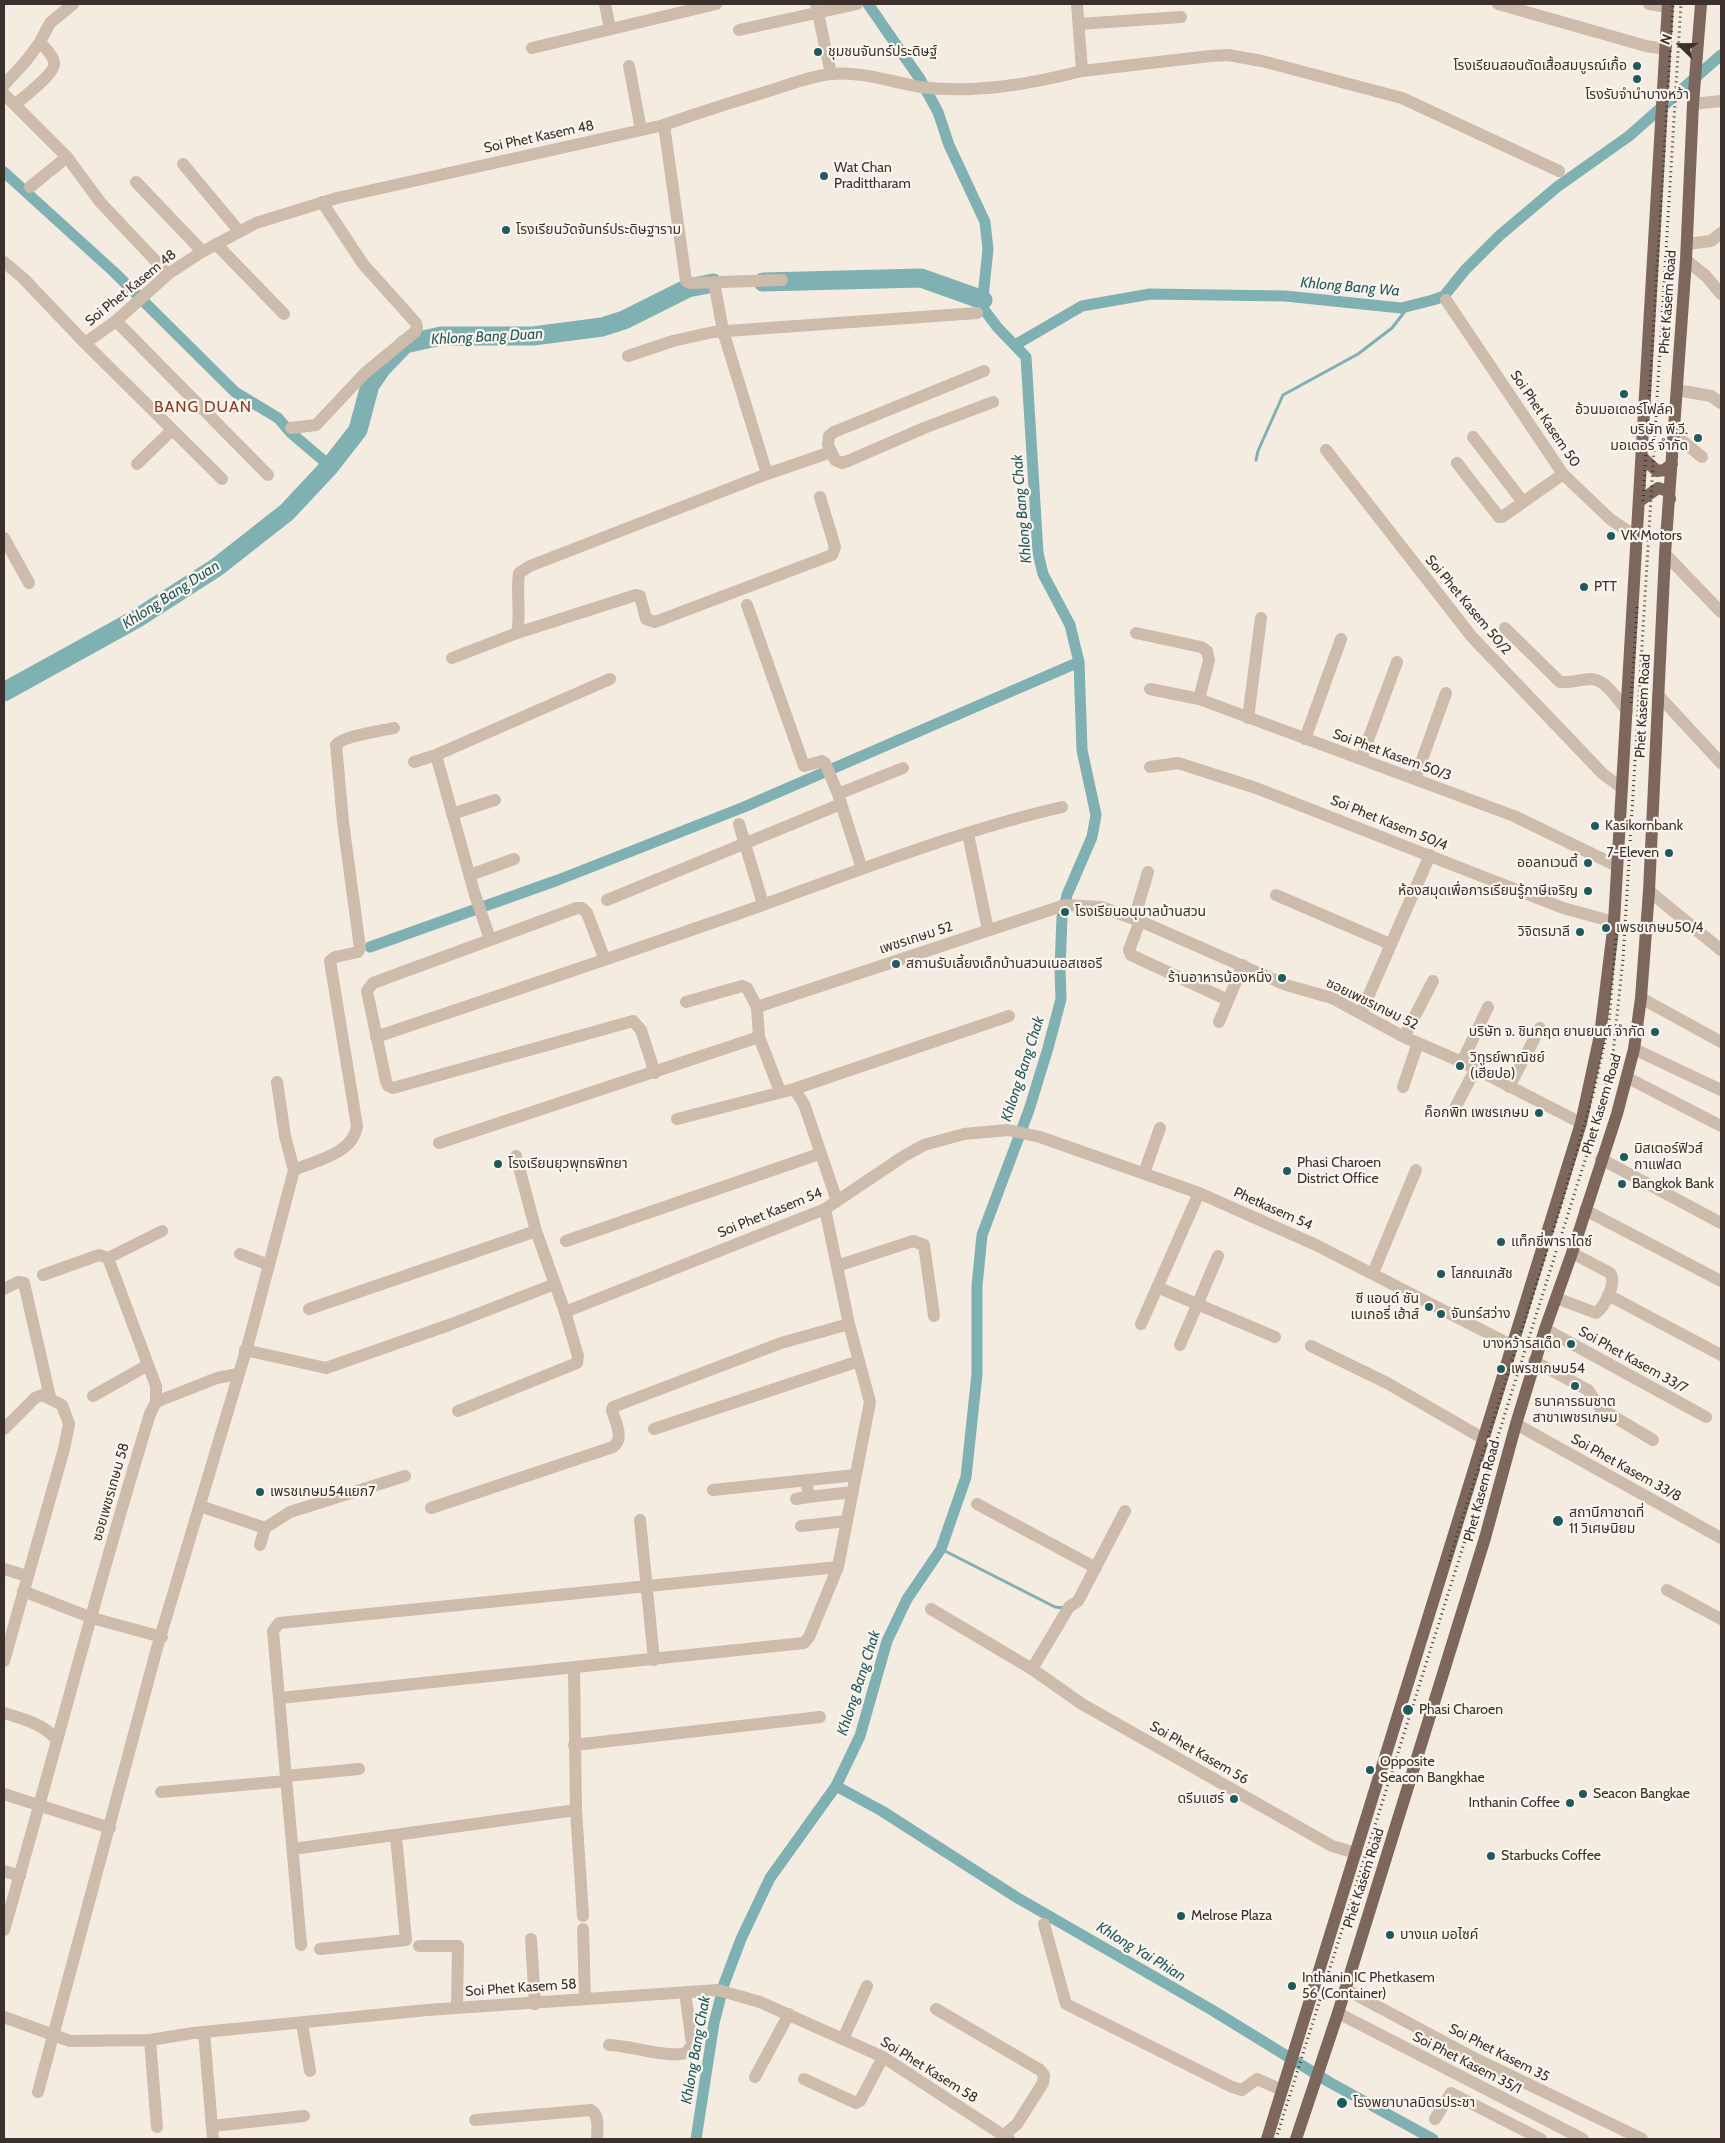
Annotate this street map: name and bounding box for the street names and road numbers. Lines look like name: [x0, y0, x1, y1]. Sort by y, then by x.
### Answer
street label: Soi Phet Kasem 48: [482, 117, 596, 157]
street label: Soi Phet Kasem 48: [82, 246, 180, 330]
street label: Phet Kasem Road: [1656, 250, 1680, 354]
street label: Soi Phet Kasem 50: [1506, 367, 1584, 471]
street label: Soi Phet Kasem 50/2: [1422, 552, 1514, 658]
street label: Phet Kasem Road: [1632, 654, 1654, 758]
street label: Soi Phet Kasem 50/3: [1330, 726, 1454, 784]
street label: Soi Phet Kasem 50/4: [1328, 792, 1450, 854]
street label: เพชรเกษม 52: [877, 918, 955, 958]
street label: ซอยเพชรเกษม 52: [1323, 974, 1421, 1034]
street label: Phet Kasem Road: [1579, 1052, 1625, 1156]
street label: Soi Phet Kasem 54: [715, 1184, 825, 1242]
street label: Phetkasem 54: [1231, 1184, 1315, 1234]
street label: Soi Phet Kasem 33/7: [1575, 1323, 1691, 1397]
street label: Soi Phet Kasem 33/8: [1568, 1431, 1684, 1505]
street label: Phet Kasem Road: [1460, 1439, 1504, 1543]
street label: ซอยเพชรเกษม 58: [89, 1441, 133, 1543]
street label: Soi Phet Kasem 56: [1147, 1718, 1251, 1788]
street label: Phet Kasem Road: [1340, 1826, 1388, 1930]
street label: Soi Phet Kasem 58: [465, 1976, 577, 2000]
street label: Soi Phet Kasem 35: [1446, 2020, 1552, 2086]
street label: Soi Phet Kasem 35/1: [1410, 2028, 1524, 2098]
street label: Soi Phet Kasem 58: [877, 2033, 981, 2107]

